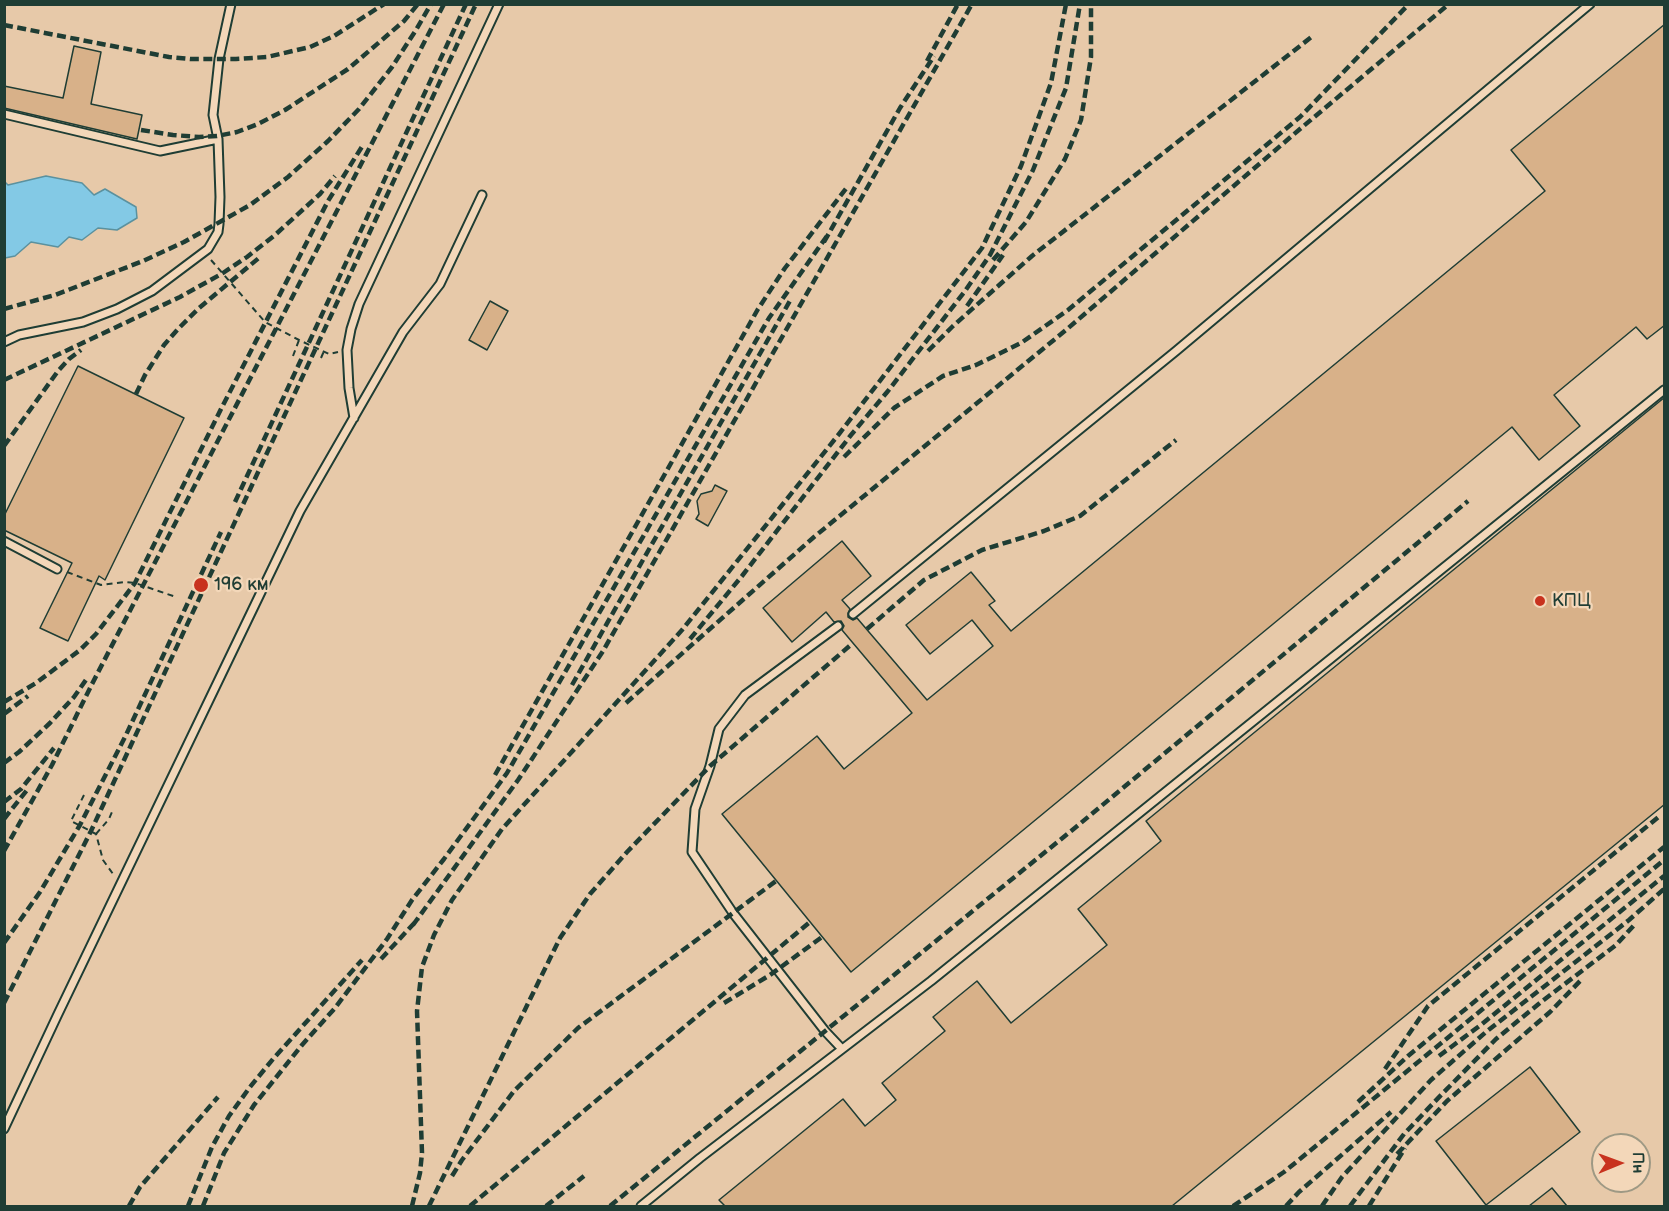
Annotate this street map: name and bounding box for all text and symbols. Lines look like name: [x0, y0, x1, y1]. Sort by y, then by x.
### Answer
place label: 196 км: [214, 574, 269, 596]
marker: 196 км: [192, 576, 210, 594]
place label: КПЦ: [1552, 590, 1591, 612]
marker: КПЦ: [1533, 594, 1547, 608]
north arrow: [1591, 1133, 1651, 1193]
text: Пн: [1628, 1152, 1647, 1174]

